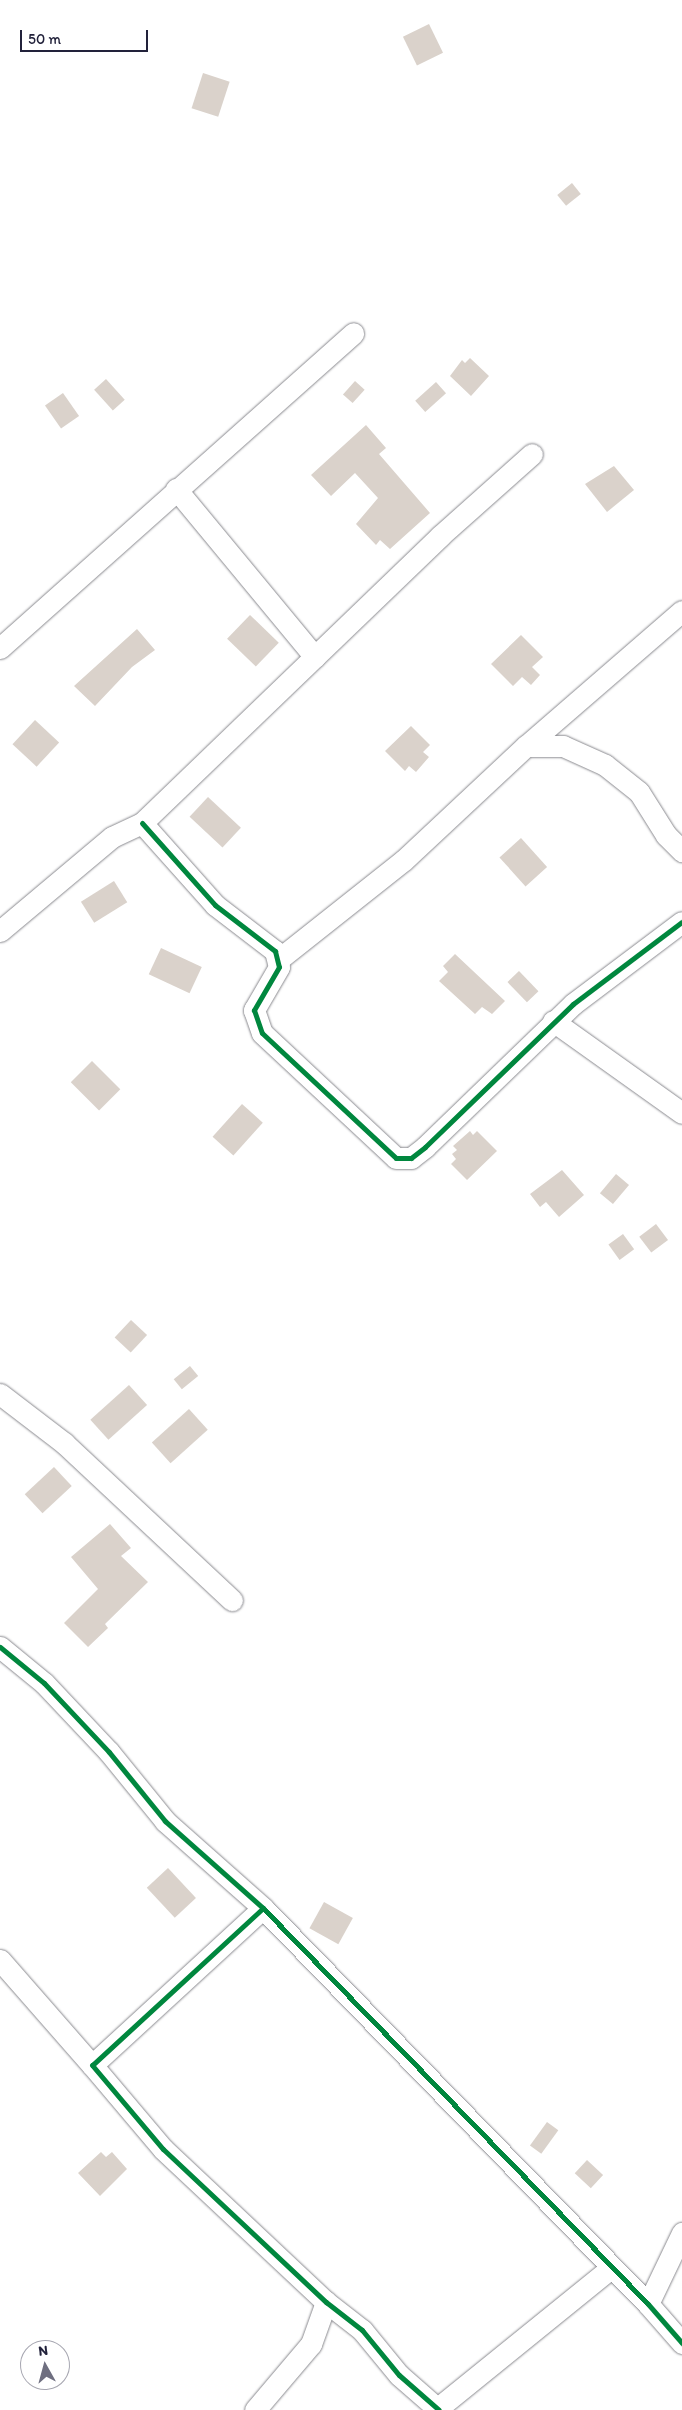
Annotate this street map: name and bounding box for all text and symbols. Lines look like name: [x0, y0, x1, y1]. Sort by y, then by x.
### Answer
scale bar: [22, 20, 150, 52]
text: 50 m: [28, 30, 61, 48]
north arrow: [20, 2340, 70, 2390]
text: N: [37, 2342, 49, 2360]

